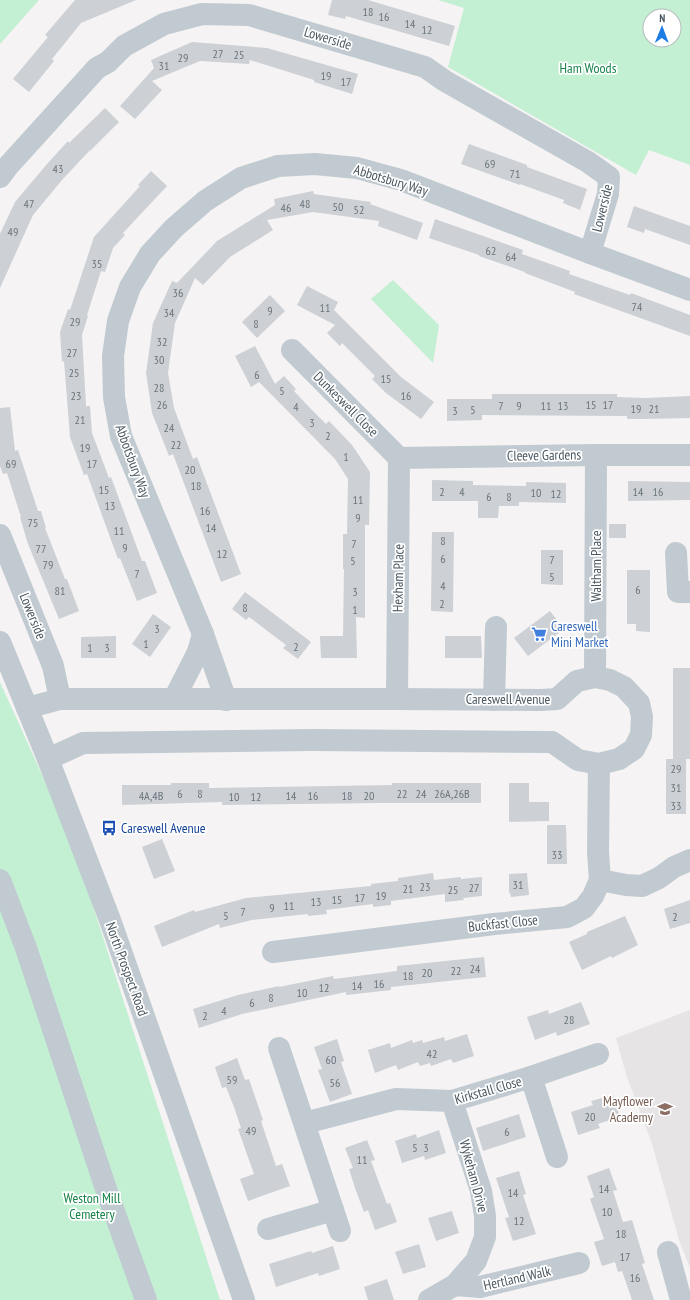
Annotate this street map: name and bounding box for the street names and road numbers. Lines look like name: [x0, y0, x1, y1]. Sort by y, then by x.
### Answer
street label: Lowerside: [302, 22, 354, 54]
street label: Abbotsbury Way: [352, 160, 431, 200]
street label: Lowerside: [587, 182, 617, 234]
street label: Dunkeswell Close: [310, 368, 383, 441]
street label: Abbotsbury Way: [111, 422, 155, 501]
street label: Cleeve Gardens: [507, 445, 581, 465]
street label: Waltham Place: [587, 530, 605, 602]
street label: Hexham Place: [388, 543, 408, 612]
street label: Lowerside: [16, 590, 51, 642]
street label: Careswell Avenue: [466, 690, 551, 708]
street label: Buckfast Close: [467, 910, 539, 936]
street label: North Prospect Road: [102, 920, 152, 1018]
street label: Kirkstall Close: [452, 1072, 524, 1108]
street label: Wykeham Drive: [456, 1138, 492, 1215]
street label: Hertland Walk: [482, 1261, 553, 1294]

